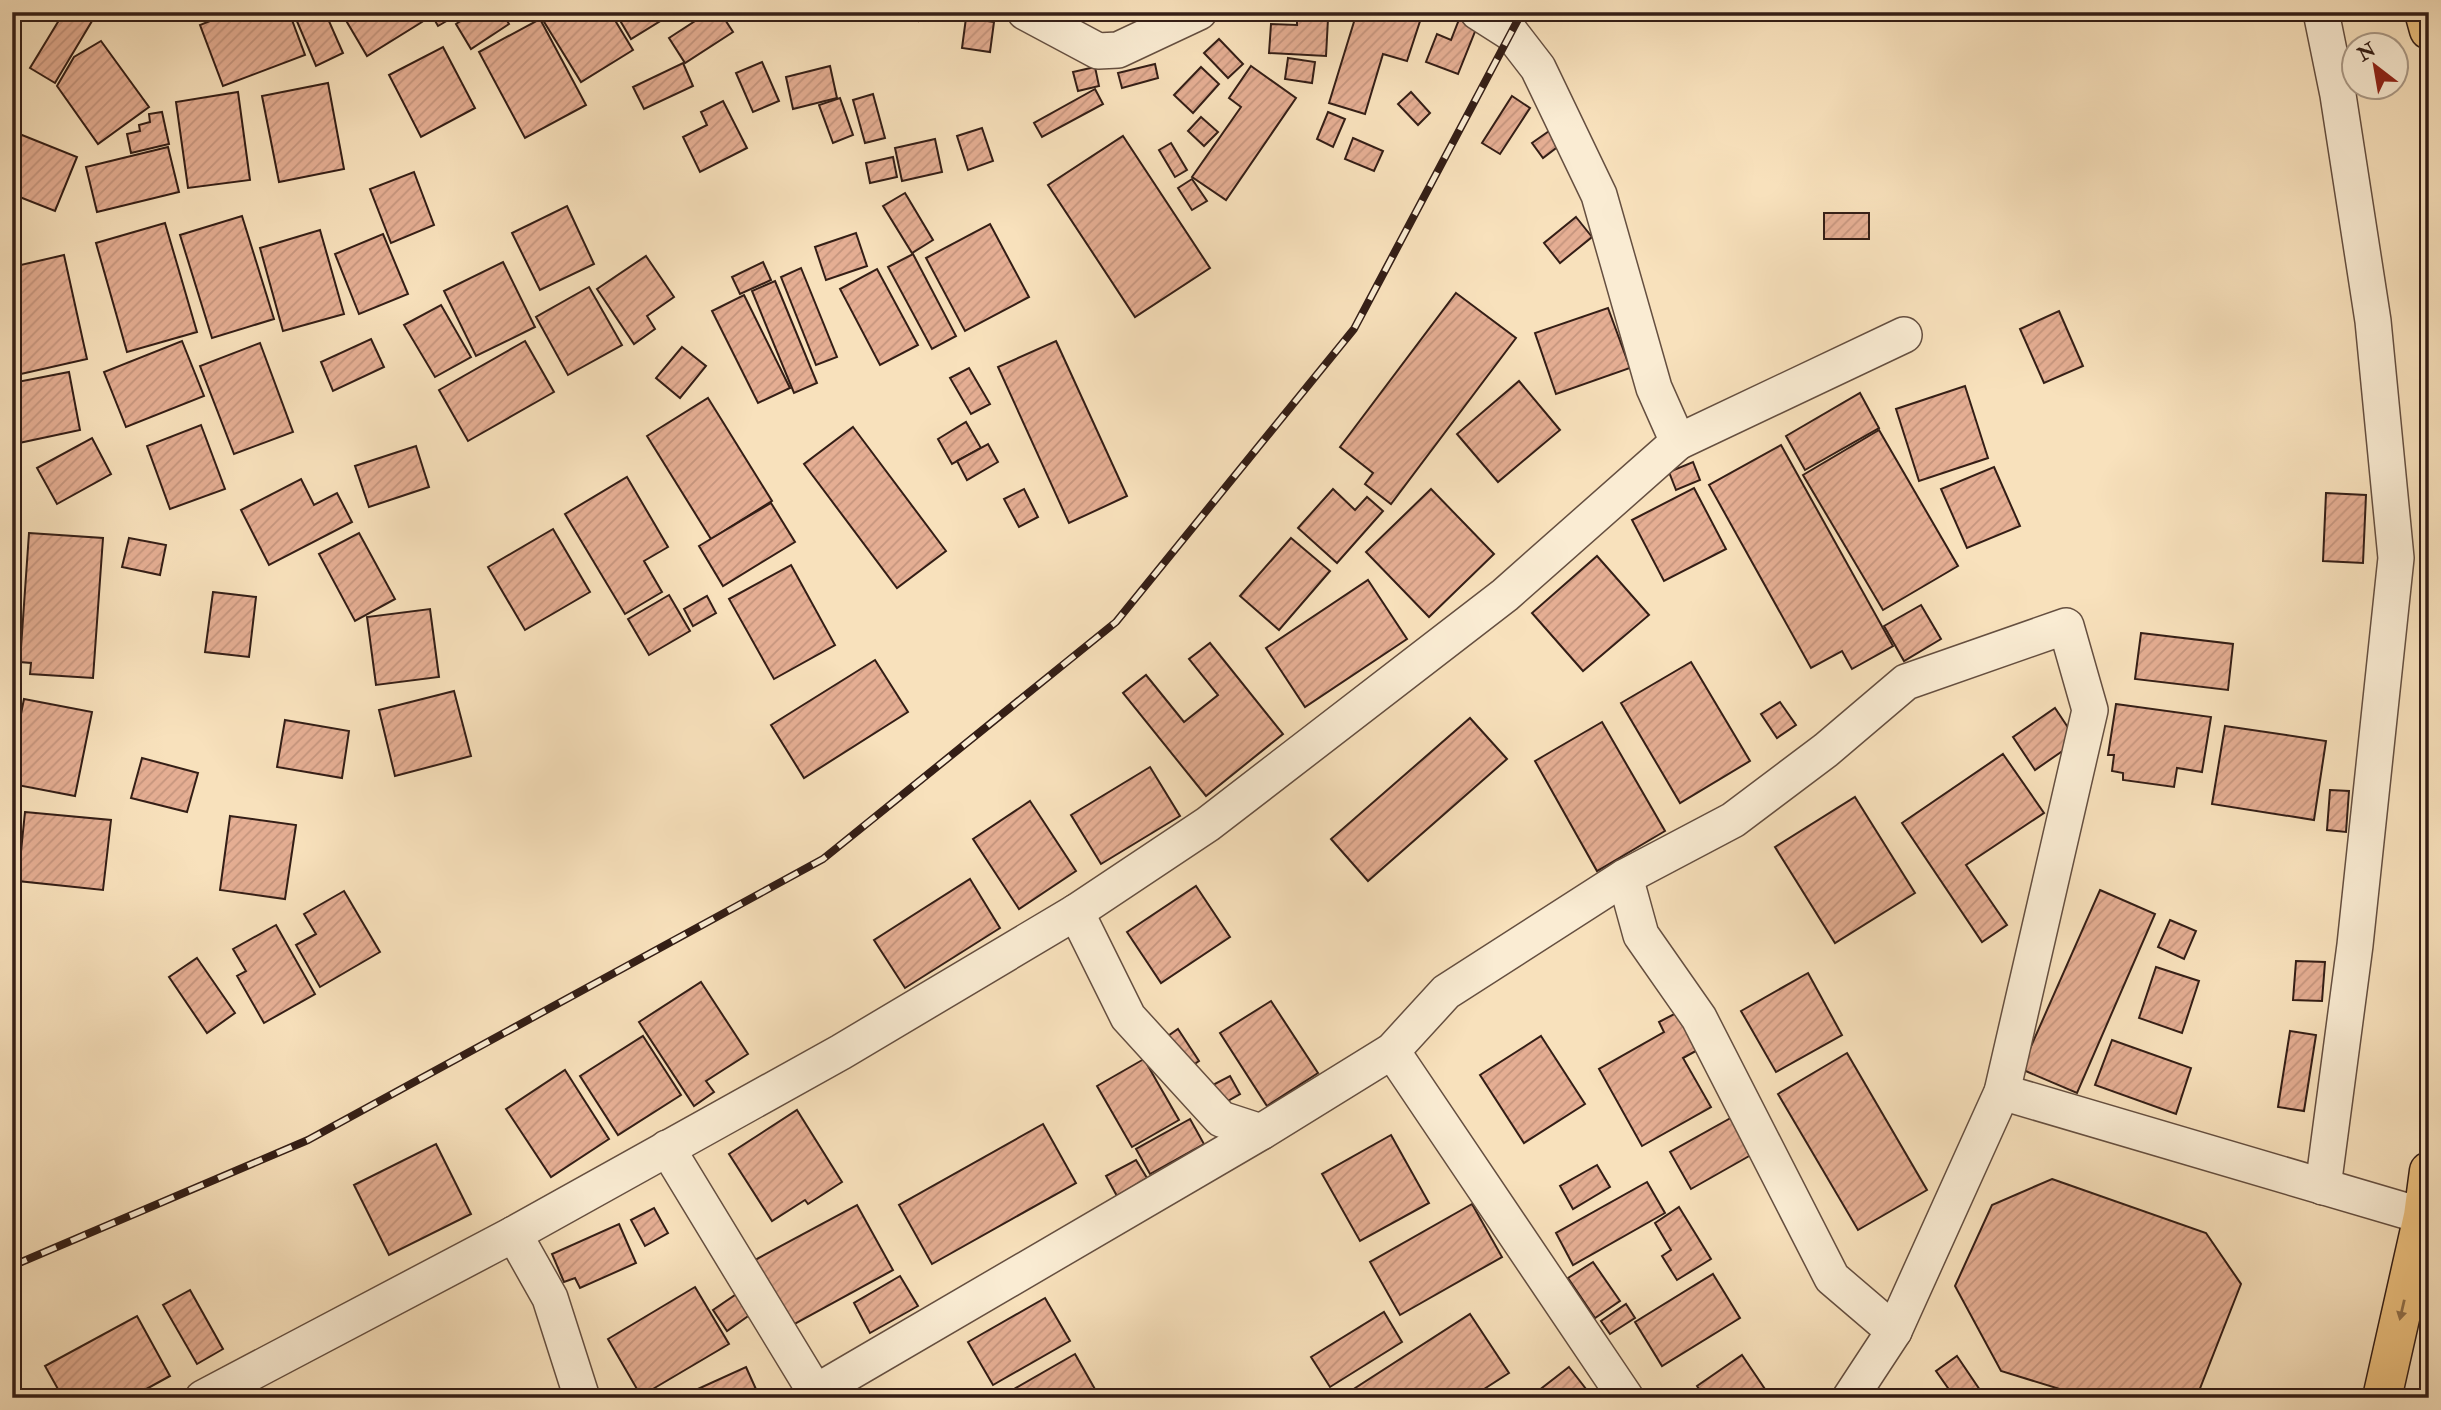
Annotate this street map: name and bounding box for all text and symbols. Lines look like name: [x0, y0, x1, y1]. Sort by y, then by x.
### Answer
north arrow: [2340, 32, 2410, 102]
text: N: [2352, 37, 2381, 67]
one-way arrow: [2396, 1299, 2407, 1321]

